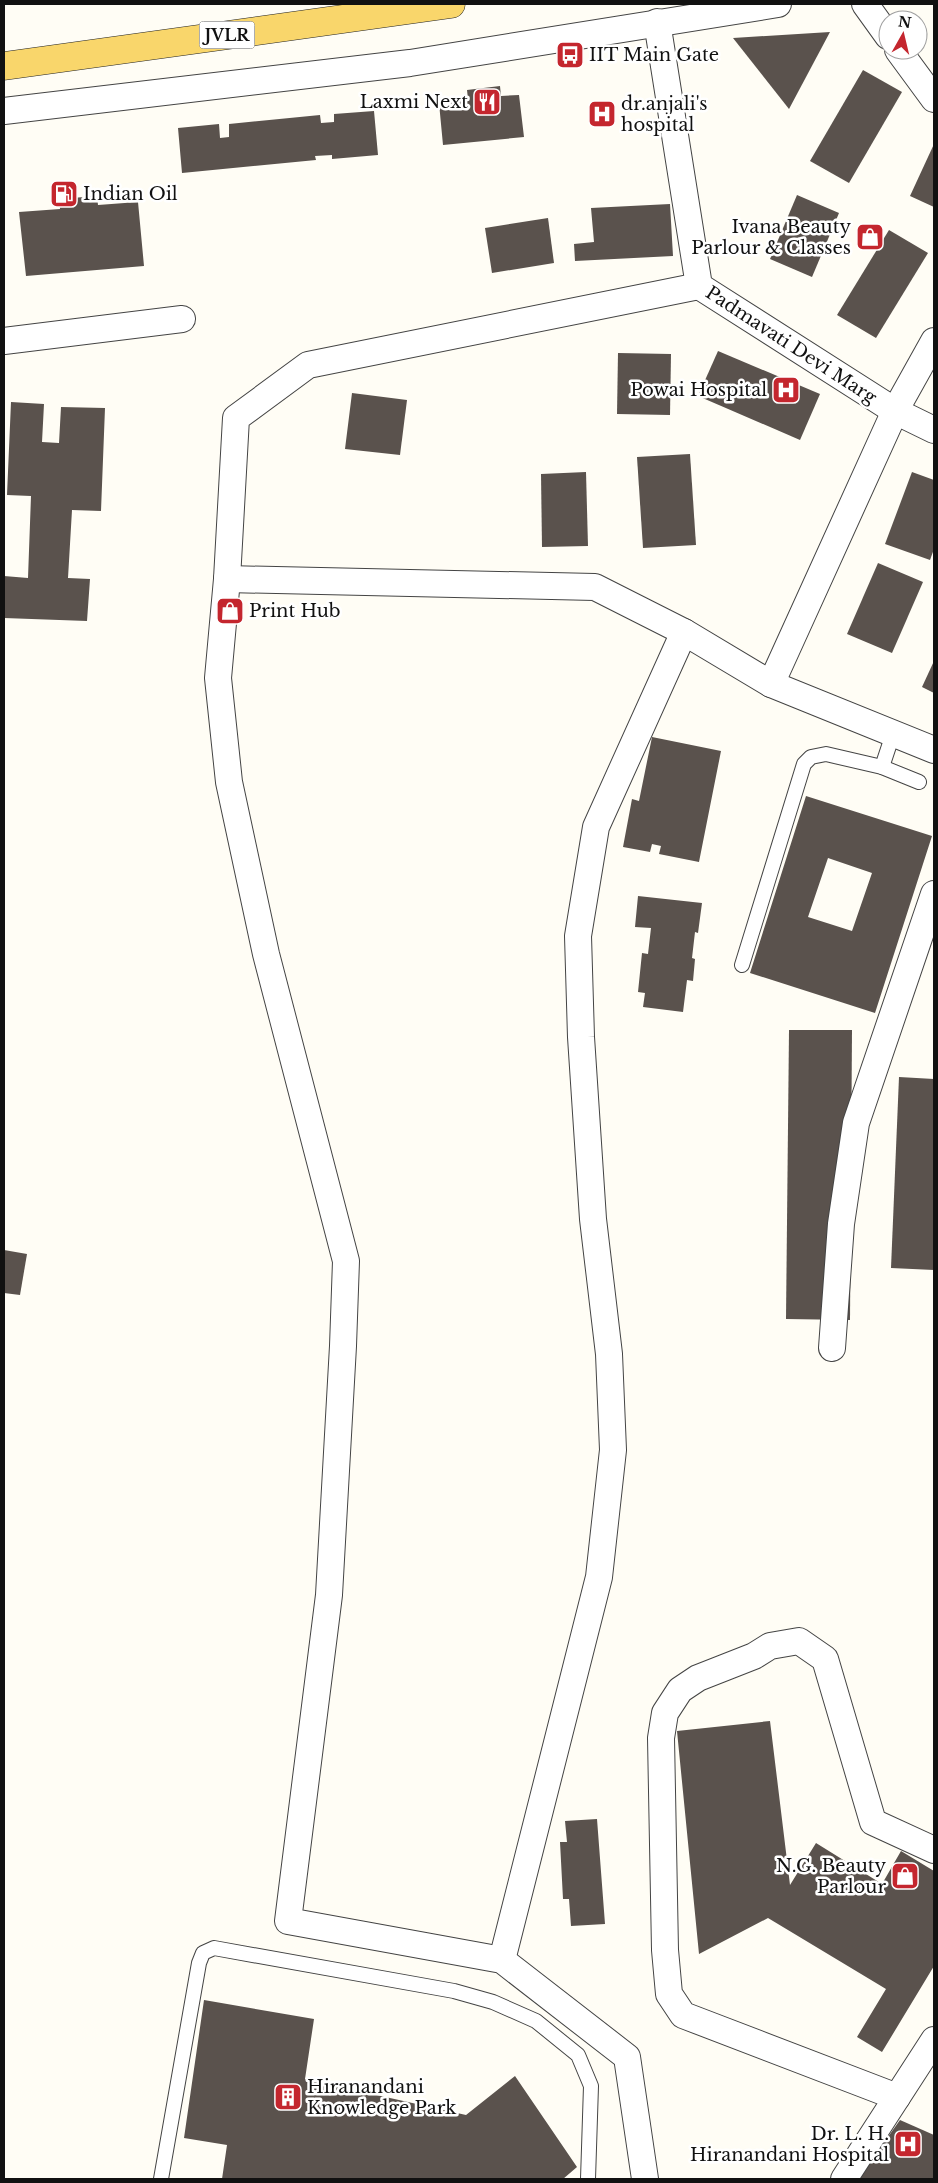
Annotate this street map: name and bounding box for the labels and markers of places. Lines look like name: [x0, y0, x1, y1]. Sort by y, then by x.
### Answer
bus stop icon: IIT Main Gate: [555, 40, 585, 70]
place label: IIT Main Gate: [589, 44, 719, 66]
restaurant icon: Laxmi Next: [472, 87, 502, 117]
place label: Laxmi Next: [360, 91, 468, 113]
place label: dr.anjali's hospital: [621, 93, 707, 136]
hospital icon: dr.anjali's hospital: [587, 99, 617, 129]
fuel station icon: Indian Oil: [49, 179, 79, 209]
place label: Indian Oil: [83, 183, 178, 205]
place label: Ivana Beauty Parlour & Classes: [691, 216, 851, 259]
shop icon: Ivana Beauty Parlour & Classes: [855, 222, 885, 252]
hospital icon: Powai Hospital: [771, 375, 801, 405]
place label: Powai Hospital: [630, 379, 767, 401]
shop icon: Print Hub: [215, 596, 245, 626]
place label: Print Hub: [249, 600, 341, 622]
place label: N.G. Beauty Parlour: [776, 1855, 886, 1898]
shop icon: N.G. Beauty Parlour: [890, 1861, 920, 1891]
place label: Hiranandani Knowledge Park: [307, 2076, 456, 2119]
building icon: Hiranandani Knowledge Park: [273, 2082, 303, 2112]
place label: Dr. L. H. Hiranandani Hospital: [690, 2123, 889, 2166]
hospital icon: Dr. L. H. Hiranandani Hospital: [893, 2129, 923, 2159]

